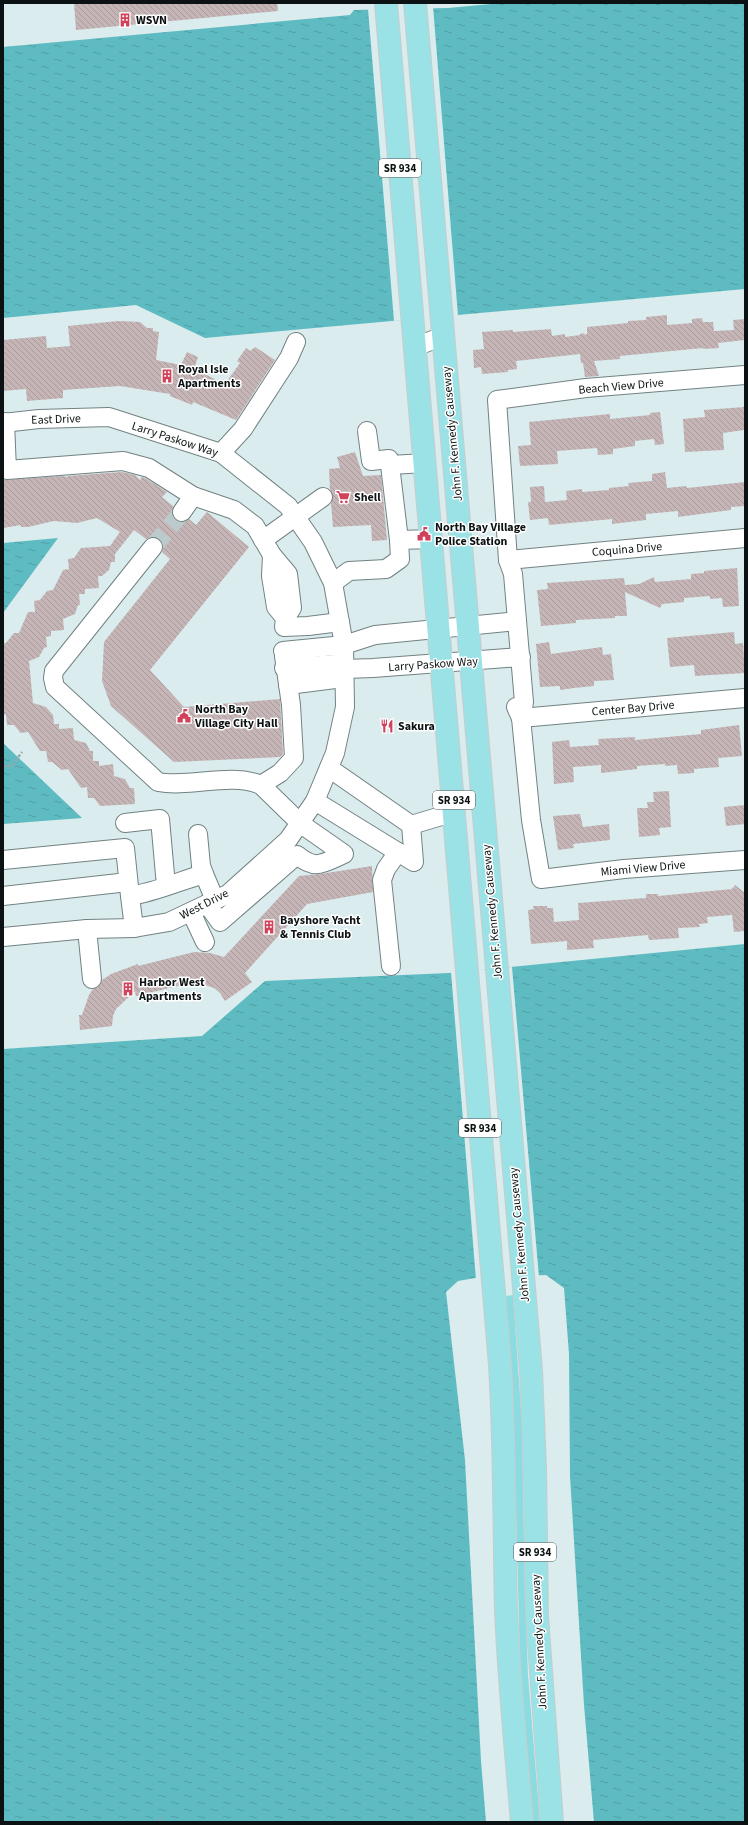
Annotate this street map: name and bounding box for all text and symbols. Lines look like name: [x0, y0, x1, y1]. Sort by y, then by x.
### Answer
building icon: WSVN: [117, 12, 133, 28]
place label: WSVN: [136, 12, 167, 29]
road number: SR 934: [379, 159, 421, 177]
place label: Royal Isle Apartments: [177, 361, 240, 392]
street label: John F. Kennedy Causeway: [438, 365, 467, 502]
building icon: Royal Isle Apartments: [159, 368, 175, 384]
street label: Beach View Drive: [578, 374, 664, 399]
street label: East Drive: [31, 410, 81, 429]
street label: Larry Paskow Way: [129, 417, 221, 462]
supermarket icon: Shell: [335, 489, 351, 505]
place label: Shell: [354, 489, 381, 506]
place label: North Bay Village Police Station: [435, 519, 526, 550]
public building icon: North Bay Village Police Station: [416, 526, 432, 542]
street label: Coquina Drive: [591, 538, 663, 561]
street label: Larry Paskow Way: [388, 653, 479, 676]
street label: Center Bay Drive: [591, 696, 675, 721]
place label: North Bay Village City Hall: [194, 701, 278, 732]
public building icon: North Bay Village City Hall: [176, 708, 192, 724]
restaurant icon: Sakura: [379, 718, 395, 734]
place label: Sakura: [398, 718, 435, 735]
road number: SR 934: [433, 791, 475, 809]
street label: John F. Kennedy Causeway: [478, 843, 507, 980]
street label: Miami View Drive: [600, 856, 686, 881]
street label: West Drive: [177, 885, 232, 924]
place label: Bayshore Yacht & Tennis Club: [280, 912, 361, 943]
building icon: Bayshore Yacht & Tennis Club: [261, 919, 277, 935]
place label: Harbor West Apartments: [138, 974, 205, 1005]
building icon: Harbor West Apartments: [120, 981, 136, 997]
road number: SR 934: [459, 1119, 501, 1137]
street label: John F. Kennedy Causeway: [505, 1166, 534, 1303]
road number: SR 934: [514, 1543, 556, 1561]
street label: John F. Kennedy Causeway: [527, 1574, 552, 1710]

